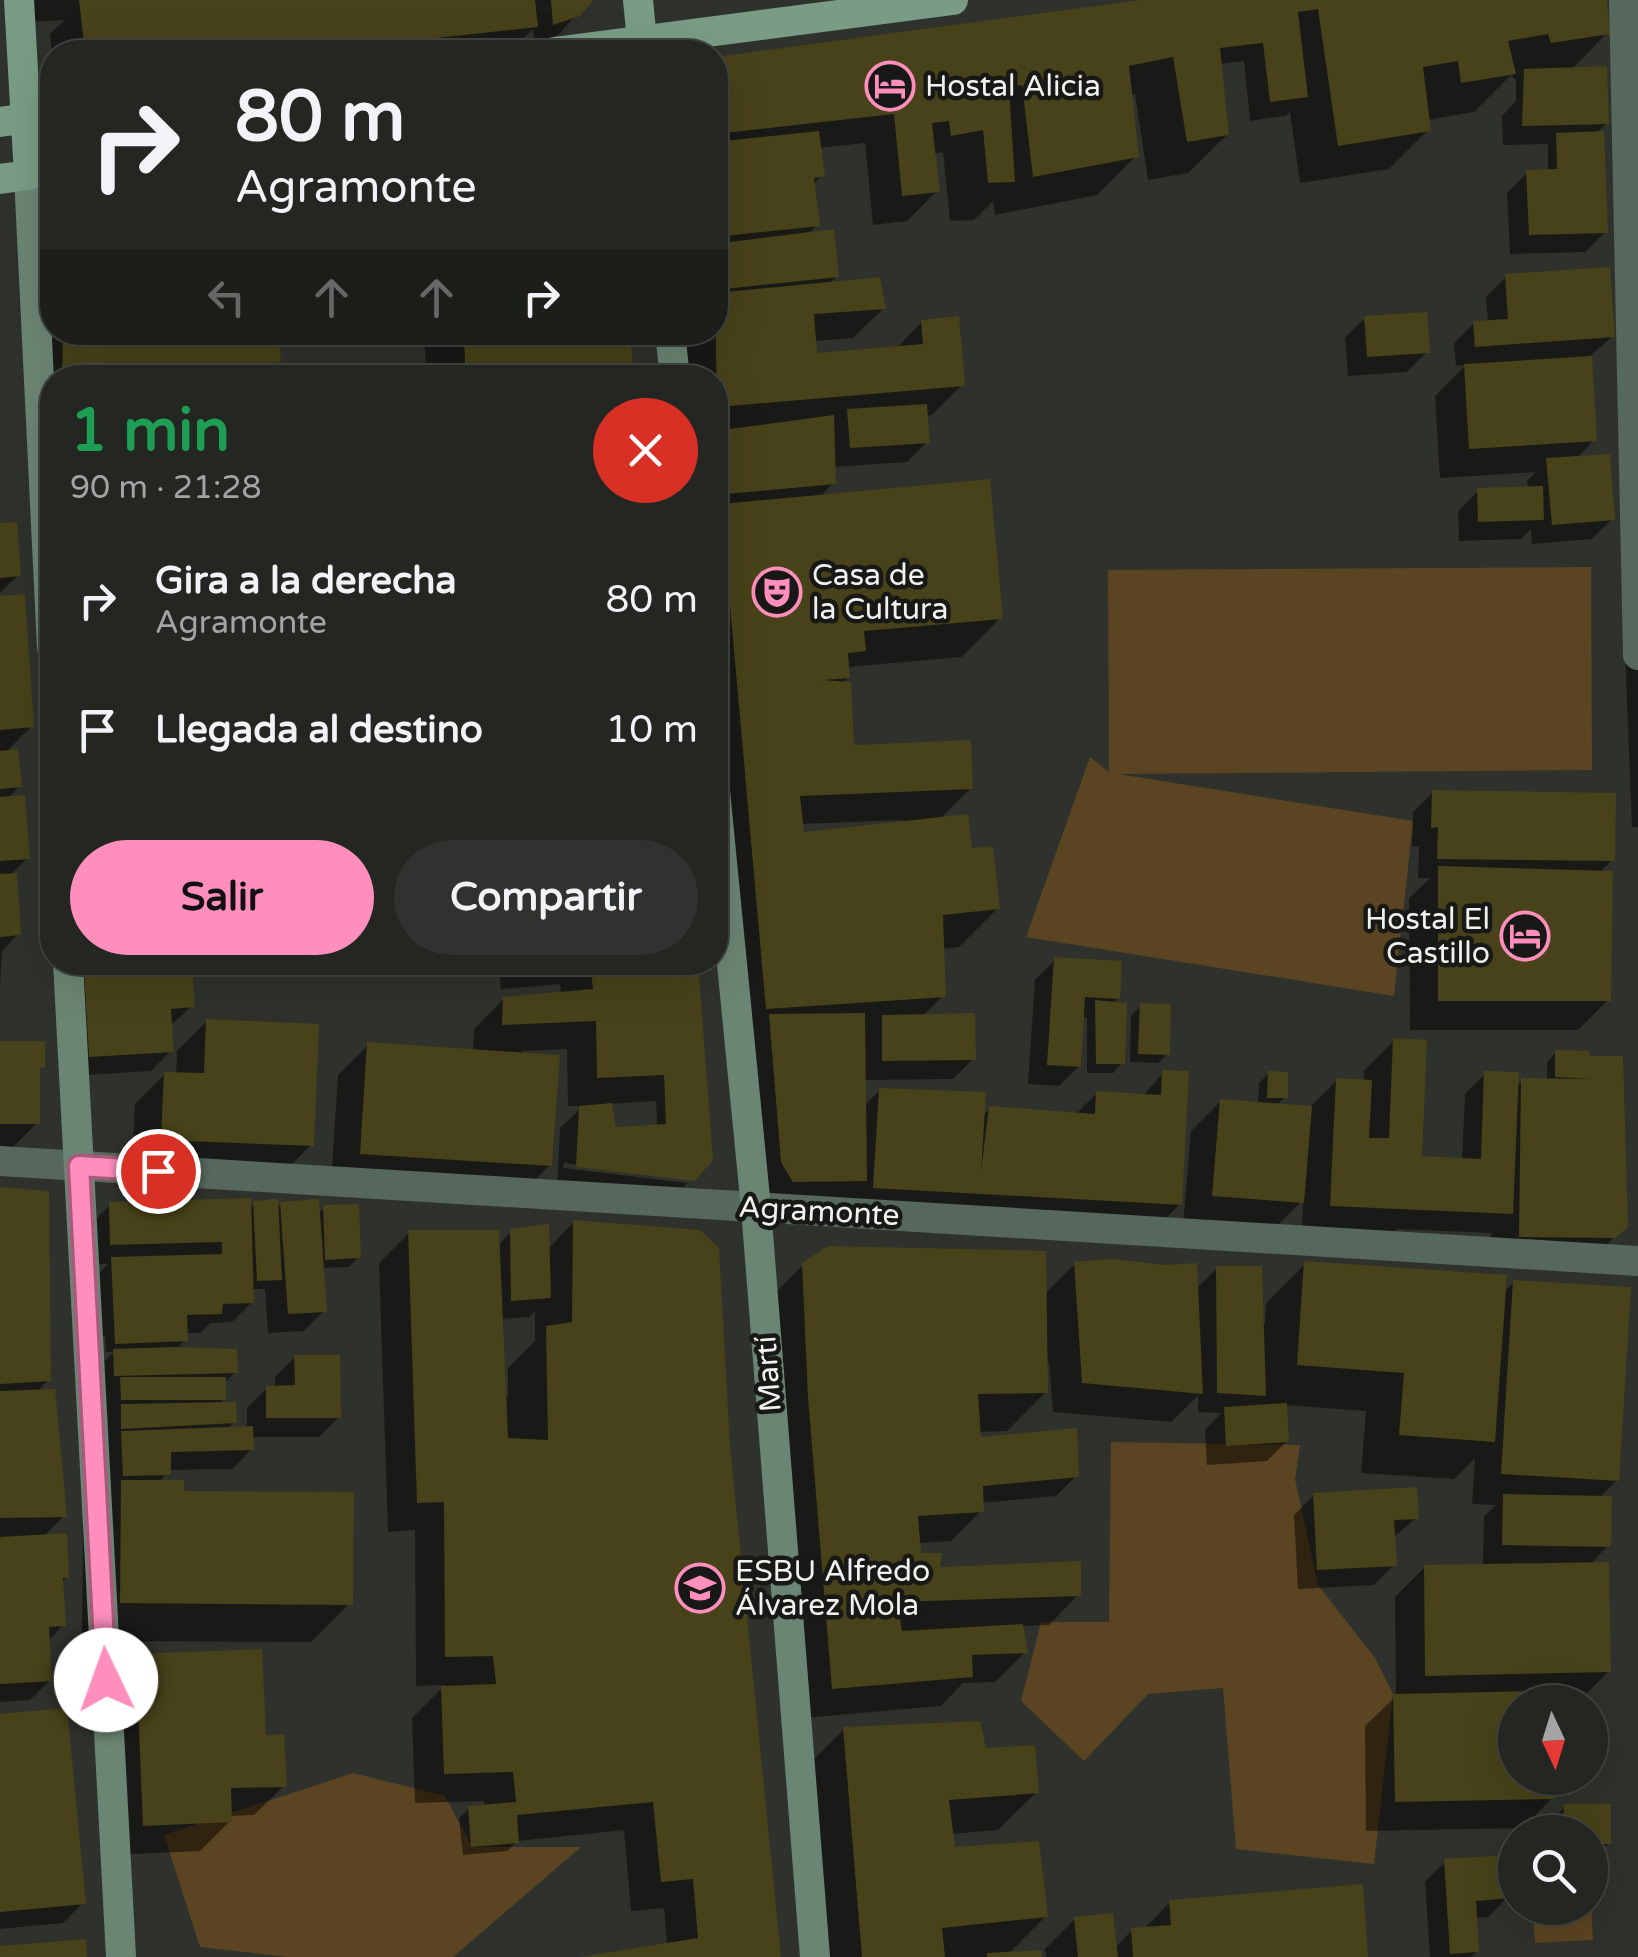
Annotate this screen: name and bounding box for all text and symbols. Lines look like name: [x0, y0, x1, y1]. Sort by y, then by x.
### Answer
hotel icon: Hostal Alicia: [864, 60, 916, 112]
place label: Hostal Alicia: [925, 68, 1101, 105]
text: 80 m: [235, 76, 405, 160]
icon: right: [70, 80, 200, 210]
text: Agramonte: [235, 161, 477, 215]
icon: left: [199, 270, 254, 325]
icon: ahead: [304, 270, 359, 325]
icon: ahead: [409, 270, 464, 325]
icon: right: [514, 270, 569, 325]
text: 1 min: [70, 395, 230, 467]
button: close: [593, 398, 698, 503]
text: 90 m · 21:28: [70, 469, 262, 507]
place label: Casa de la Cultura: [812, 557, 948, 628]
text: Gira a la derecha: [155, 558, 457, 604]
theatre icon: Casa de la Cultura: [751, 566, 803, 618]
icon: right: [70, 573, 125, 628]
text: 80 m: [606, 577, 698, 623]
text: Agramonte: [155, 604, 327, 642]
icon: arrive: [70, 703, 125, 758]
text: Llegada al destino: [155, 707, 483, 753]
text: 10 m: [606, 707, 698, 753]
button: Salir: [70, 840, 374, 955]
button: Compartir: [394, 840, 698, 955]
place label: Hostal El Castillo: [1365, 901, 1490, 972]
hotel icon: Hostal El Castillo: [1499, 910, 1551, 962]
pin: [116, 1129, 201, 1214]
icon: arrive: [131, 1144, 186, 1199]
street label: Agramonte: [737, 1189, 900, 1234]
street label: Martí: [747, 1335, 790, 1413]
place label: ESBU Alfredo Álvarez Mola: [735, 1553, 930, 1624]
school or university icon: ESBU Alfredo Álvarez Mola: [674, 1562, 726, 1614]
position arrow: [54, 1628, 158, 1732]
north arrow: [1498, 1685, 1608, 1795]
map controls: [1498, 1685, 1608, 1925]
button: search: [1498, 1815, 1608, 1925]

